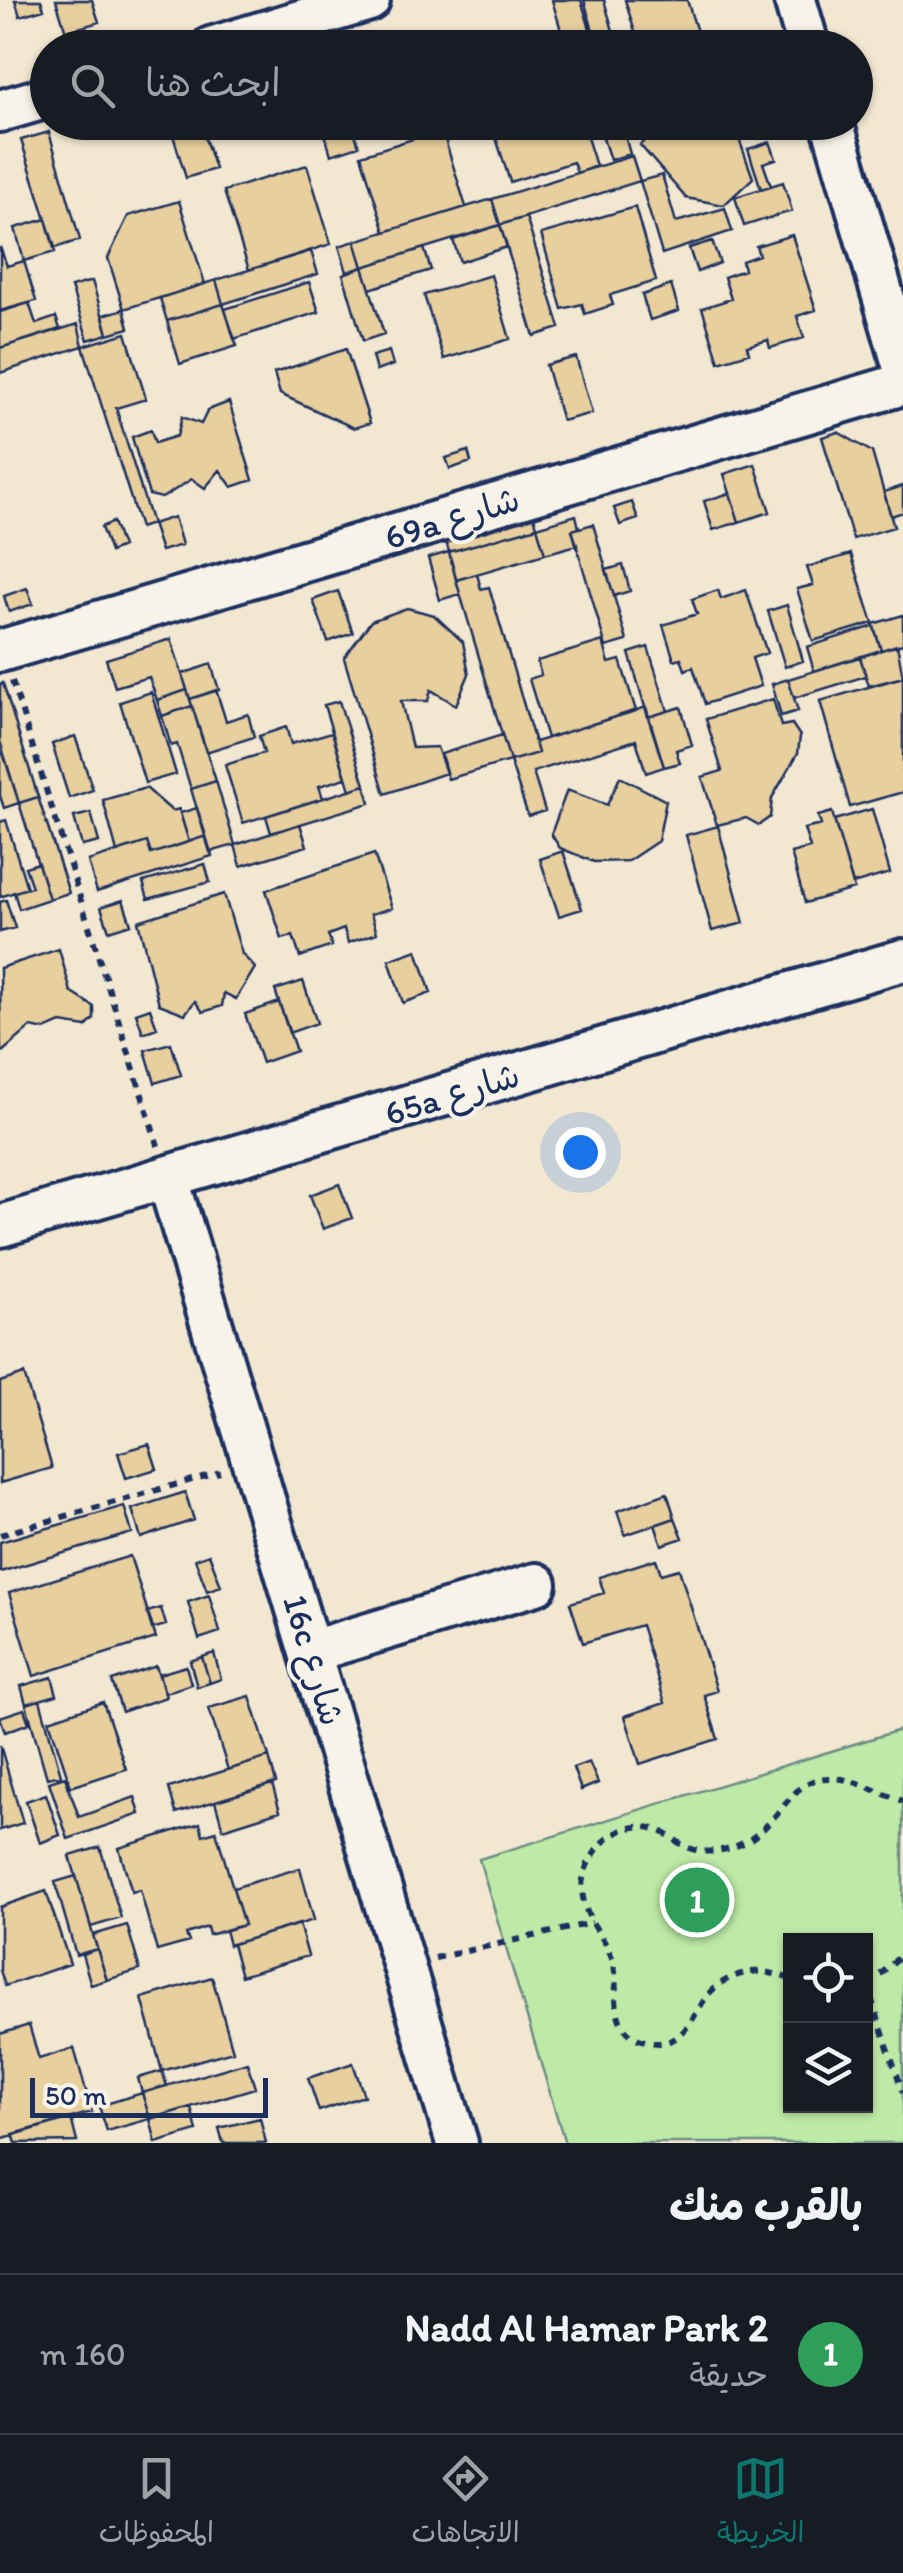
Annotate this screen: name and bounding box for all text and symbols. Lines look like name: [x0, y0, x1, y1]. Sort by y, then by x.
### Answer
search box: [30, 30, 873, 140]
icon: search: [65, 58, 120, 113]
text: ابحث هنا: [145, 60, 281, 106]
street label: 69a شارع: [380, 478, 526, 562]
street label: 65a شارع: [380, 1054, 526, 1138]
your location: [555, 1127, 606, 1178]
street label: 16c شارع: [270, 1589, 354, 1732]
pin: 1: [664, 1862, 730, 1938]
map controls: [783, 1933, 873, 2113]
button: locate: [783, 1933, 873, 2023]
button: layers: [783, 2023, 873, 2113]
scale bar: [30, 2073, 268, 2118]
text: 50 m: [45, 2078, 107, 2112]
text: بالقرب منك: [669, 2180, 863, 2231]
text: Nadd Al Hamar Park 2: [405, 2305, 768, 2351]
text: 160 m: [40, 2335, 126, 2373]
text: 1: [823, 2335, 838, 2373]
text: حديقة: [690, 2356, 768, 2394]
tab: المحفوظات: [99, 2451, 214, 2557]
tab: الاتجاهات: [411, 2451, 520, 2557]
tab: الخريطة: [717, 2451, 804, 2557]

